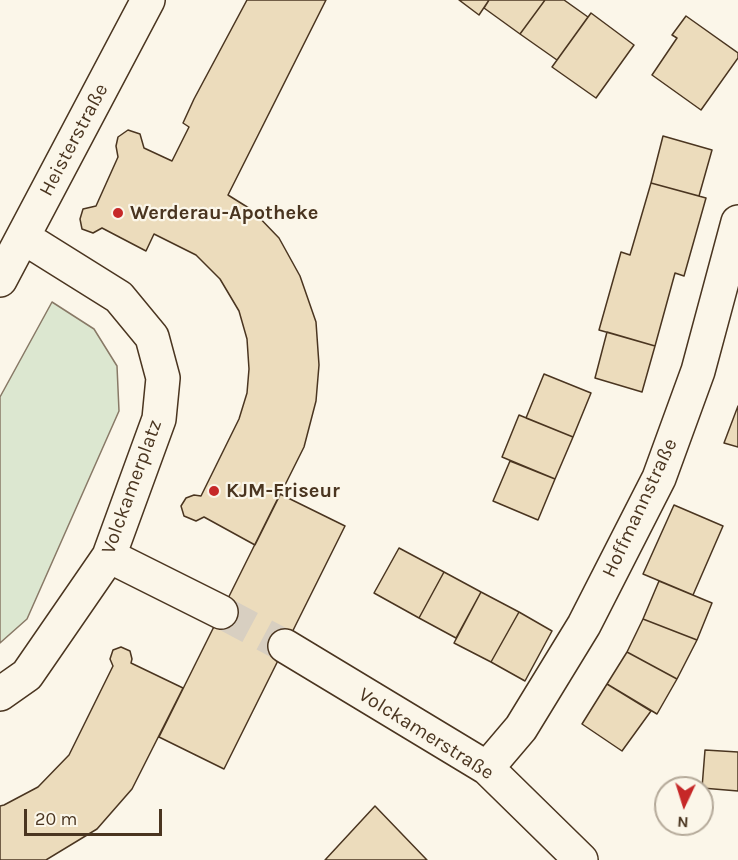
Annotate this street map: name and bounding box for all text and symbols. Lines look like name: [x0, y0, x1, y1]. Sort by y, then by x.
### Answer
street label: Heisterstraße: [34, 80, 114, 200]
place label: Werderau-Apotheke: [130, 201, 318, 225]
marker: Werderau-Apotheke: [111, 206, 125, 220]
street label: Volckamerplatz: [97, 417, 167, 557]
street label: Hoffmannstraße: [597, 435, 683, 581]
place label: KJM-Friseur: [226, 479, 340, 503]
marker: KJM-Friseur: [207, 484, 221, 498]
street label: Volckamerstraße: [354, 683, 498, 785]
north arrow: [654, 776, 714, 836]
scale bar: [27, 797, 165, 835]
text: 20 m: [35, 808, 77, 830]
text: N: [676, 813, 689, 832]

